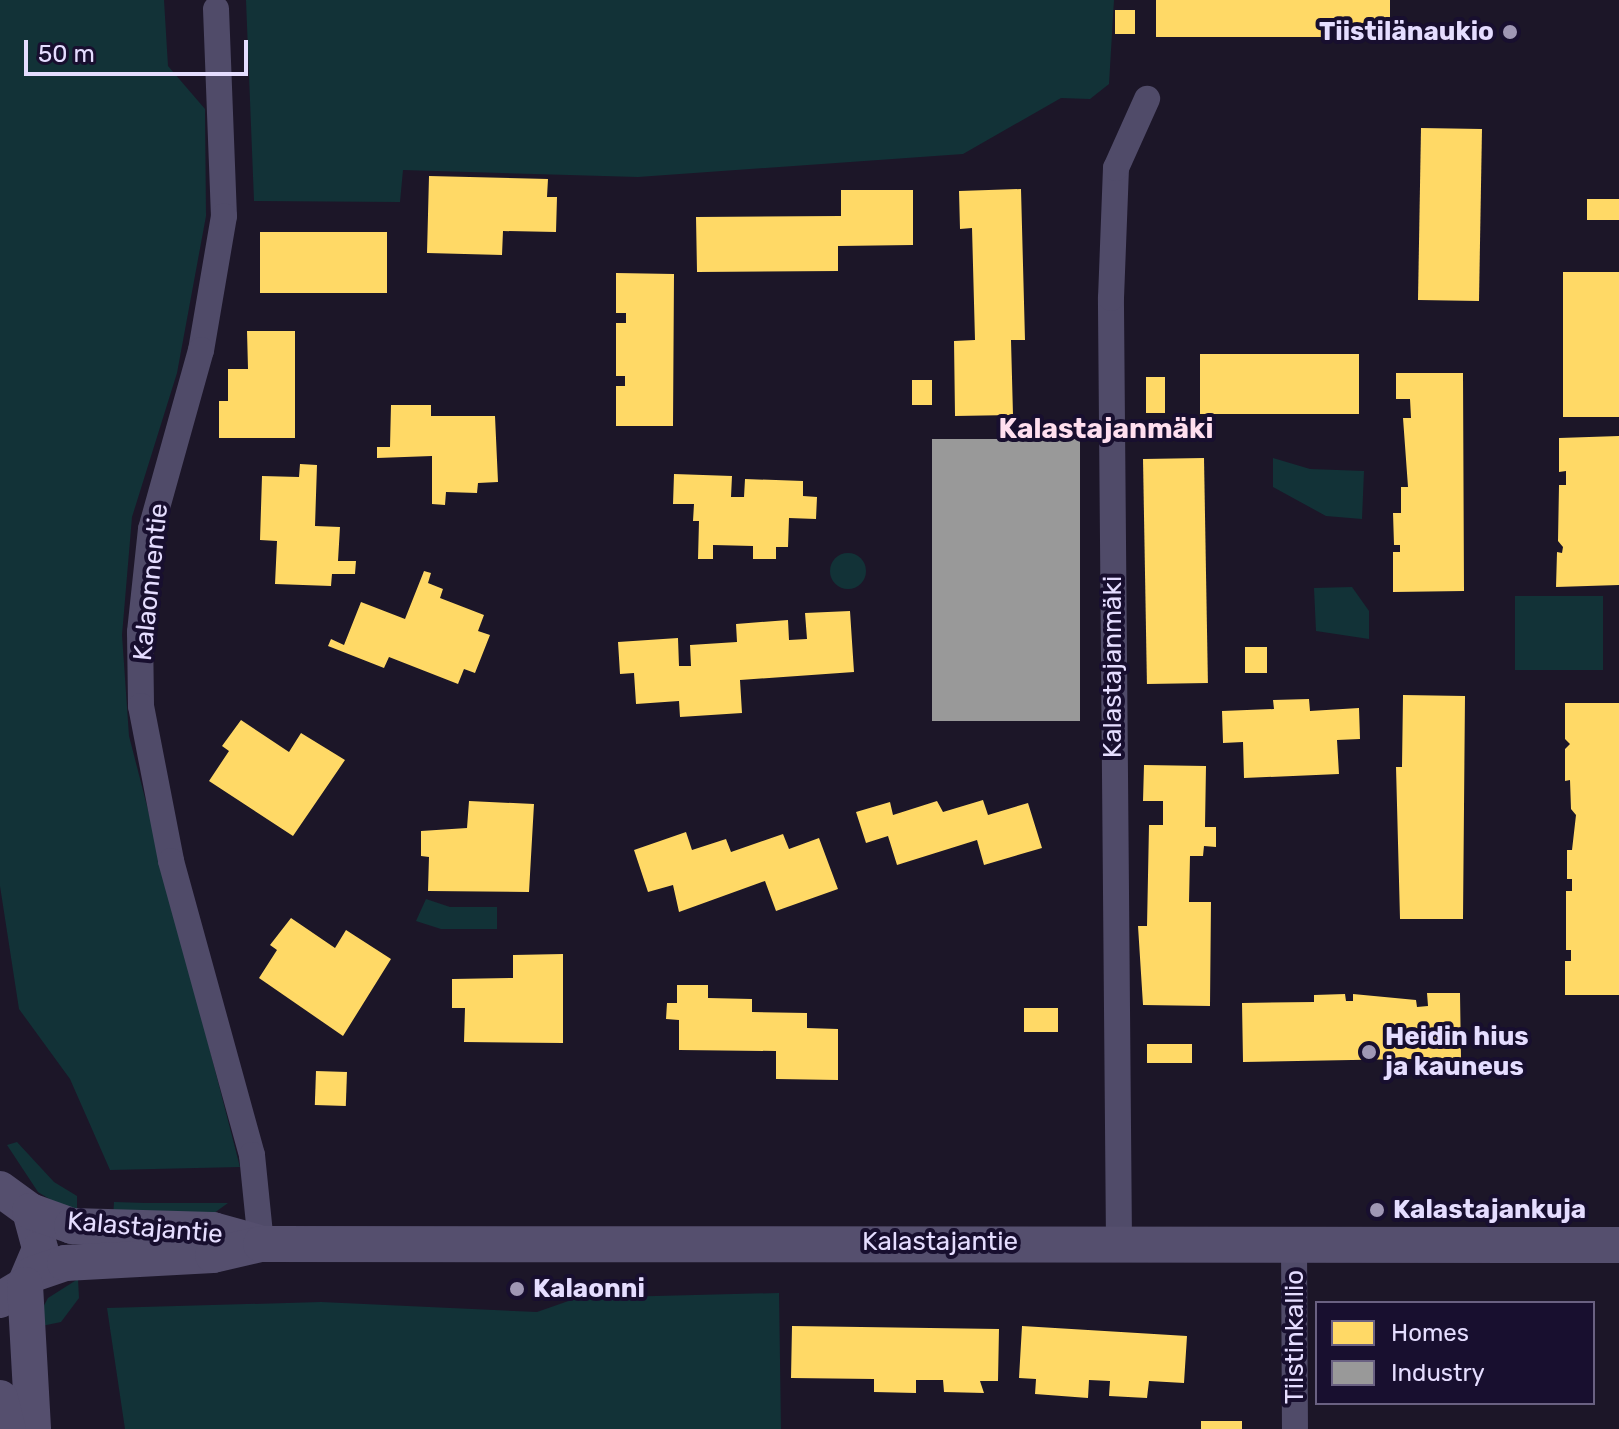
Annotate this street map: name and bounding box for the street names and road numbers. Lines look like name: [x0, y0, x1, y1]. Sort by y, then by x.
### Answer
street label: Kalaonnentie: [127, 502, 175, 662]
street label: Kalastajanmäki: [1097, 576, 1129, 758]
street label: Kalastajantie: [66, 1206, 224, 1250]
street label: Kalastajantie: [862, 1226, 1018, 1258]
street label: Tiistinkallio: [1279, 1270, 1311, 1404]

